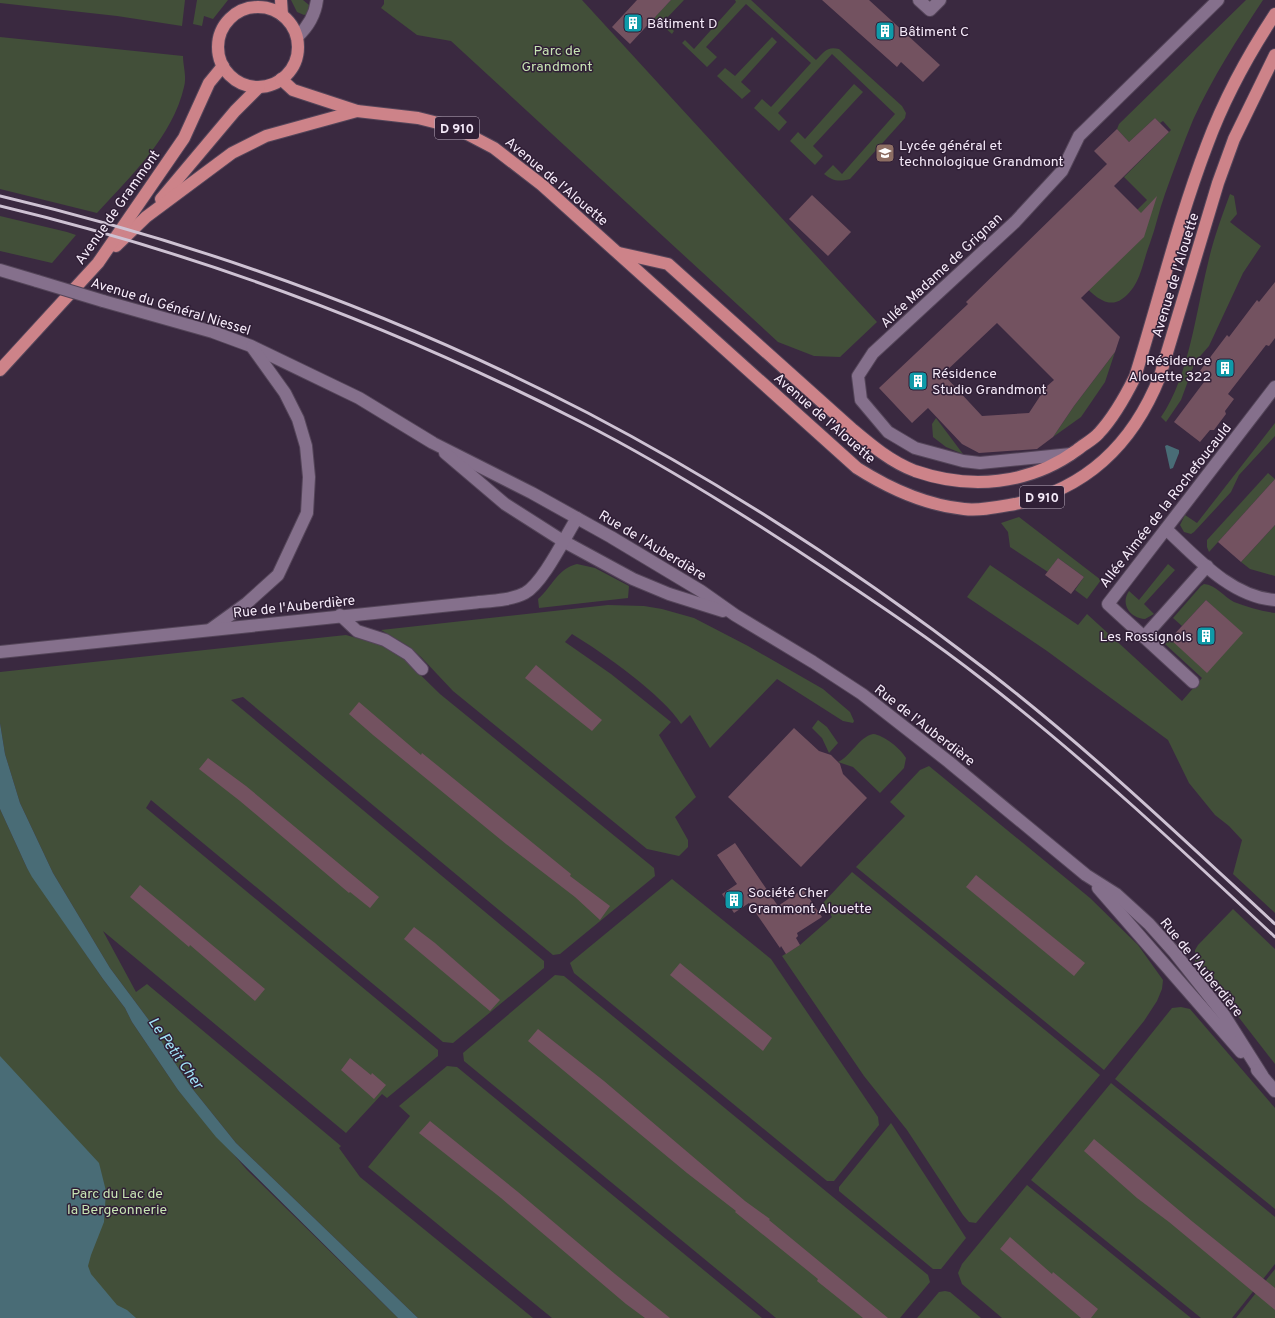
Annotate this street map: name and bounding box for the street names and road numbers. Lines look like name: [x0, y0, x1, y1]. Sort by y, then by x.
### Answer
road number: D 910: [435, 117, 479, 139]
street label: Avenue de l'Alouette: [501, 134, 611, 230]
street label: Avenue de Grammont: [72, 147, 164, 268]
street label: Allée Madame de Grignan: [878, 210, 1007, 332]
street label: Avenue de l'Alouette: [1149, 211, 1203, 340]
street label: Avenue du Général Niessel: [88, 275, 253, 340]
street label: Avenue de l'Alouette: [770, 370, 878, 468]
street label: Allée Aimée de la Rochefoucauld: [1097, 420, 1236, 592]
road number: D 910: [1020, 486, 1064, 508]
street label: Rue de l'Auberdière: [595, 507, 709, 585]
street label: Rue de l'Auberdière: [232, 593, 356, 622]
street label: Rue de l'Auberdière: [870, 682, 978, 771]
street label: Rue de l'Auberdière: [1156, 915, 1246, 1021]

